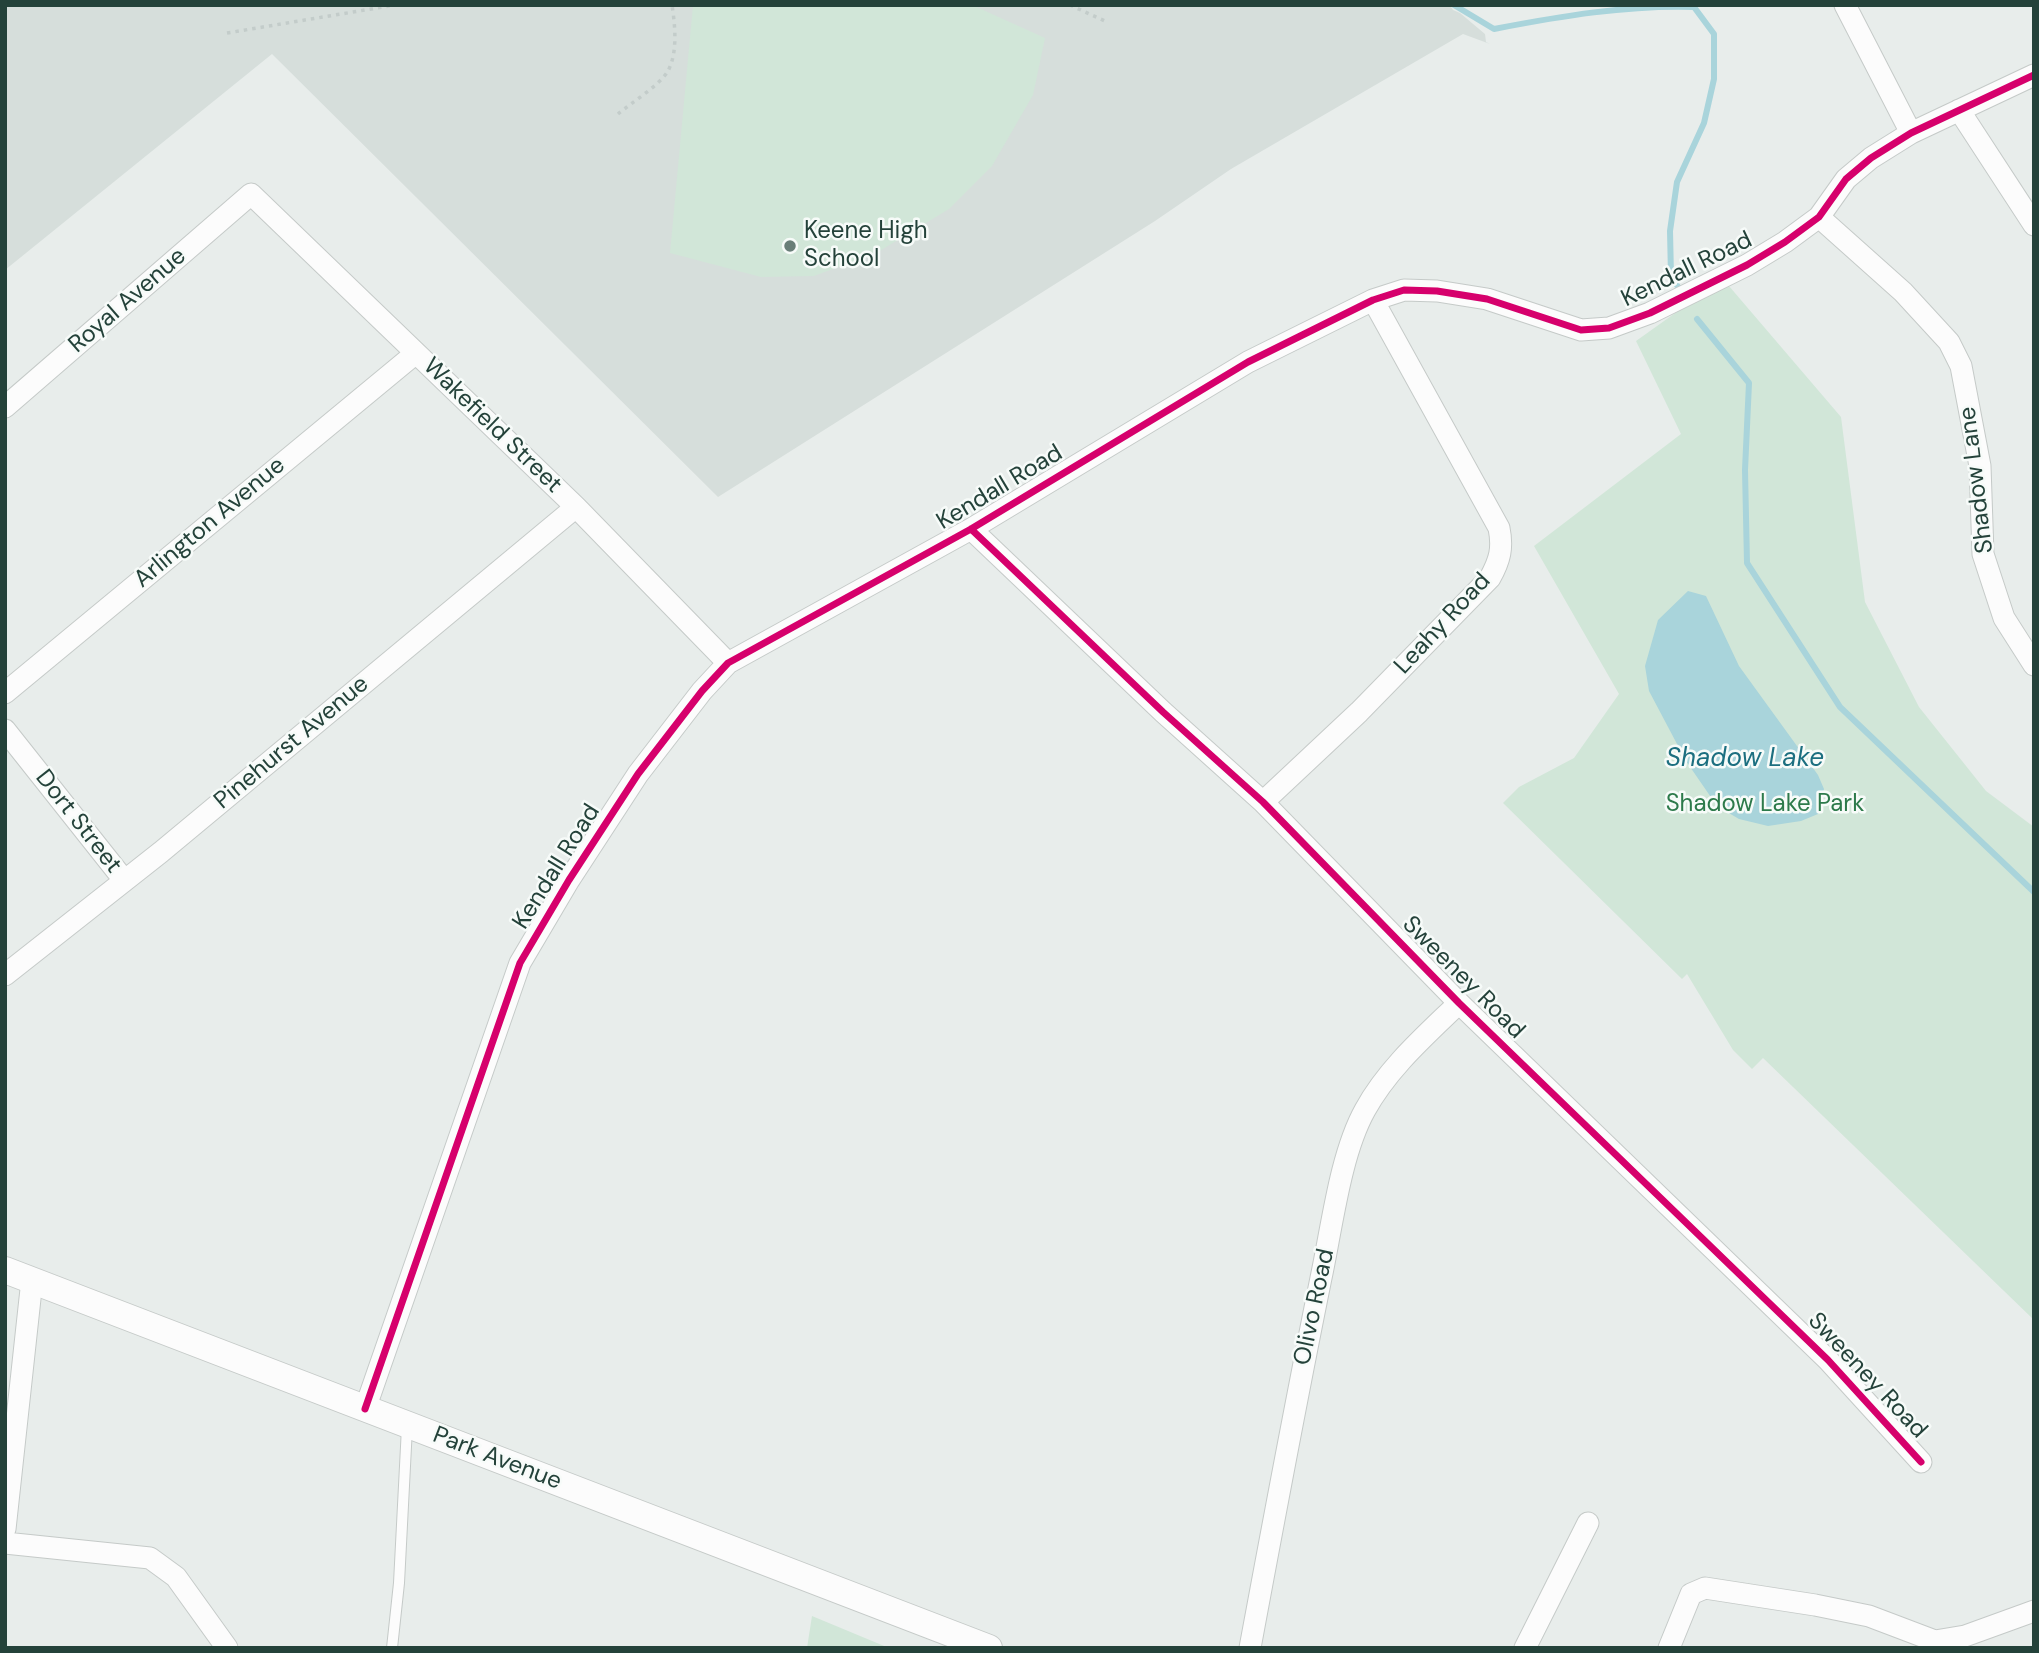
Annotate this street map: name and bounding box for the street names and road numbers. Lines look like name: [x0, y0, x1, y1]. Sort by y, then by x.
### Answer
street label: Kendall Road: [1617, 226, 1757, 314]
street label: Royal Avenue: [64, 242, 192, 360]
street label: Wakefield Street: [417, 352, 567, 500]
street label: Shadow Lane: [1954, 405, 2000, 555]
street label: Kendall Road: [932, 439, 1068, 537]
street label: Arlington Avenue: [129, 452, 291, 594]
street label: Leahy Road: [1389, 567, 1497, 681]
street label: Pinehurst Avenue: [209, 670, 375, 816]
street label: Dort Street: [29, 765, 127, 879]
street label: Kendall Road: [507, 799, 607, 935]
street label: Sweeney Road: [1396, 911, 1530, 1045]
street label: Olivo Road: [1289, 1246, 1341, 1368]
street label: Sweeney Road: [1801, 1307, 1933, 1445]
street label: Park Avenue: [429, 1421, 565, 1497]

